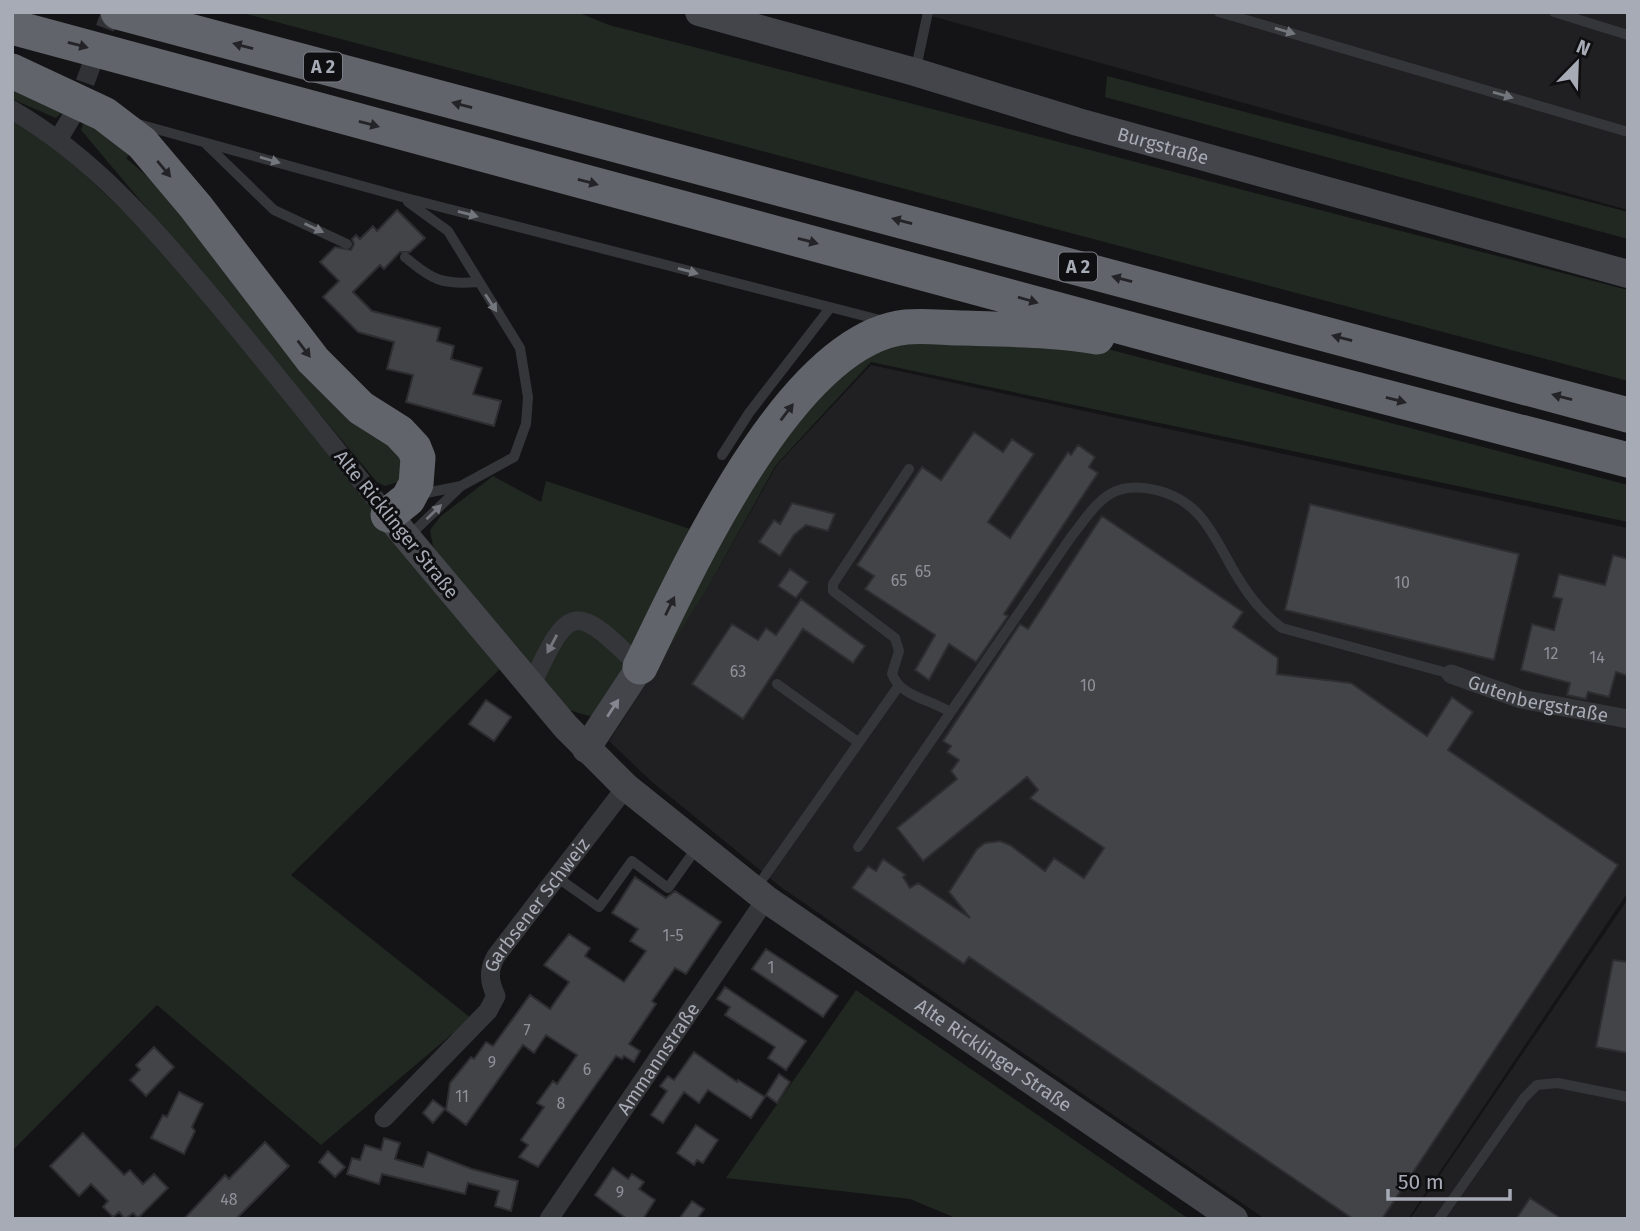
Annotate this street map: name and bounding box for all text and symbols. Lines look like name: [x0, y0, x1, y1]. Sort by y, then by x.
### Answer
one-way arrow: [1274, 27, 1295, 37]
north arrow: [1542, 28, 1612, 98]
text: N: [1573, 35, 1594, 61]
one-way arrow: [67, 40, 89, 51]
one-way arrow: [232, 40, 253, 50]
road number: A 2: [304, 52, 342, 82]
one-way arrow: [1493, 91, 1514, 101]
one-way arrow: [452, 99, 473, 109]
one-way arrow: [358, 119, 380, 130]
street label: Burgstraße: [1115, 122, 1211, 170]
one-way arrow: [260, 156, 281, 166]
one-way arrow: [156, 160, 171, 177]
one-way arrow: [578, 177, 600, 188]
one-way arrow: [457, 209, 479, 220]
one-way arrow: [891, 215, 913, 226]
one-way arrow: [304, 223, 324, 234]
one-way arrow: [797, 236, 819, 247]
road number: A 2: [1059, 253, 1097, 282]
one-way arrow: [677, 266, 699, 277]
one-way arrow: [1111, 273, 1133, 284]
one-way arrow: [485, 294, 498, 313]
one-way arrow: [1018, 295, 1039, 305]
one-way arrow: [1331, 332, 1353, 343]
one-way arrow: [296, 339, 311, 357]
one-way arrow: [1551, 391, 1573, 402]
one-way arrow: [1385, 395, 1407, 406]
one-way arrow: [780, 403, 795, 421]
street label: Alte Ricklinger Straße: [330, 445, 464, 603]
one-way arrow: [425, 505, 442, 521]
house number: 65: [915, 562, 931, 581]
house number: 65: [891, 571, 907, 590]
house number: 10: [1394, 573, 1410, 592]
one-way arrow: [665, 596, 676, 616]
one-way arrow: [546, 634, 558, 654]
house number: 12: [1544, 644, 1558, 663]
house number: 14: [1589, 648, 1605, 667]
house number: 63: [730, 662, 746, 681]
street label: Gutenbergstraße: [1465, 670, 1610, 727]
house number: 10: [1080, 676, 1096, 695]
one-way arrow: [606, 699, 619, 718]
street label: Garbsener Schweiz: [480, 833, 595, 975]
house number: 1-5: [662, 926, 684, 945]
house number: 1: [768, 958, 774, 977]
street label: Alte Ricklinger Straße: [911, 994, 1076, 1117]
street label: Ammannstraße: [612, 998, 704, 1119]
house number: 7: [523, 1021, 531, 1040]
house number: 9: [488, 1053, 496, 1072]
house number: 6: [583, 1060, 591, 1079]
house number: 11: [455, 1087, 469, 1106]
house number: 8: [557, 1094, 566, 1113]
scale bar: [1388, 1158, 1510, 1202]
text: 50 m: [1398, 1169, 1444, 1195]
house number: 9: [616, 1183, 624, 1202]
house number: 48: [220, 1190, 238, 1209]

